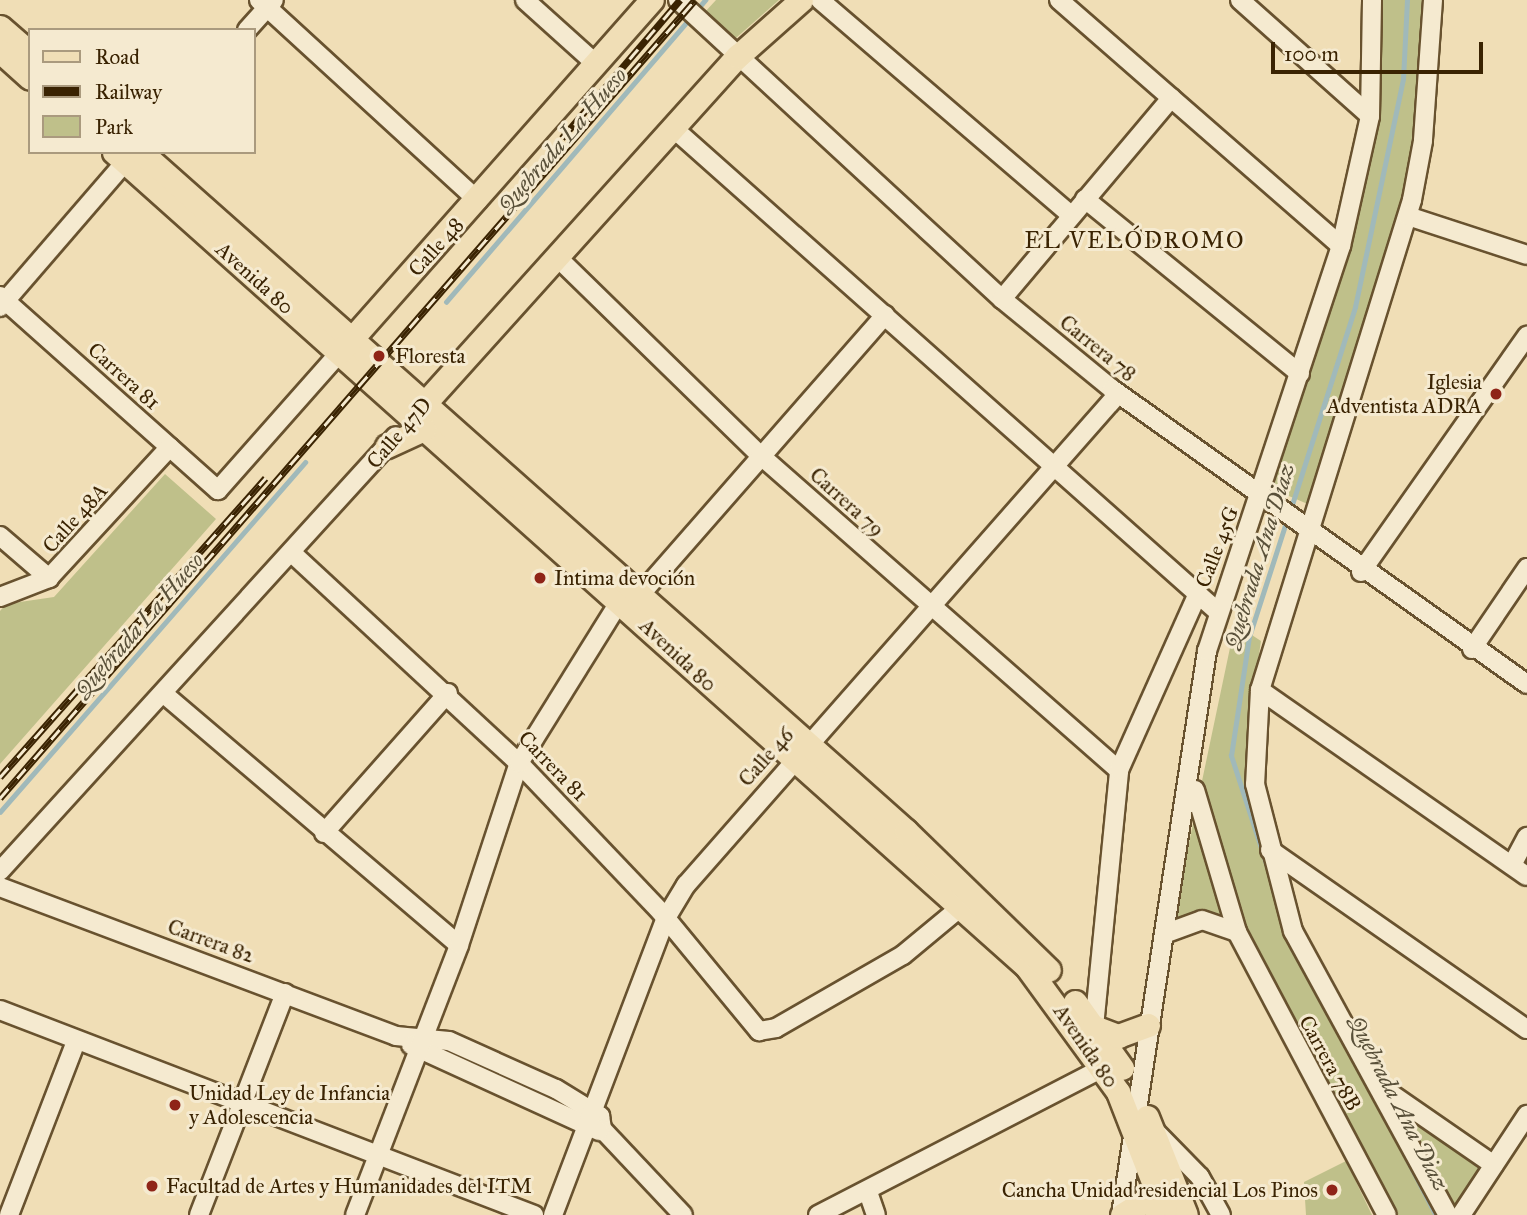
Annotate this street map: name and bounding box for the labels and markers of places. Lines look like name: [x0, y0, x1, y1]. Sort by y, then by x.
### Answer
place label: Floresta: [395, 343, 465, 369]
marker: Floresta: [369, 346, 389, 366]
place label: Iglesia Adventista ADRA: [1327, 369, 1482, 419]
marker: Iglesia Adventista ADRA: [1488, 386, 1504, 402]
place label: Intima devoción: [554, 565, 695, 591]
marker: Intima devoción: [532, 570, 548, 586]
place label: Unidad Ley de Infancia y Adolescencia: [189, 1080, 390, 1130]
marker: Unidad Ley de Infancia y Adolescencia: [167, 1097, 183, 1113]
place label: Facultad de Artes y Humanidades del ITM: [166, 1173, 532, 1199]
place label: Cancha Unidad residencial Los Pinos: [1002, 1177, 1318, 1203]
marker: Facultad de Artes y Humanidades del ITM: [144, 1178, 160, 1194]
marker: Cancha Unidad residencial Los Pinos: [1324, 1182, 1340, 1198]

